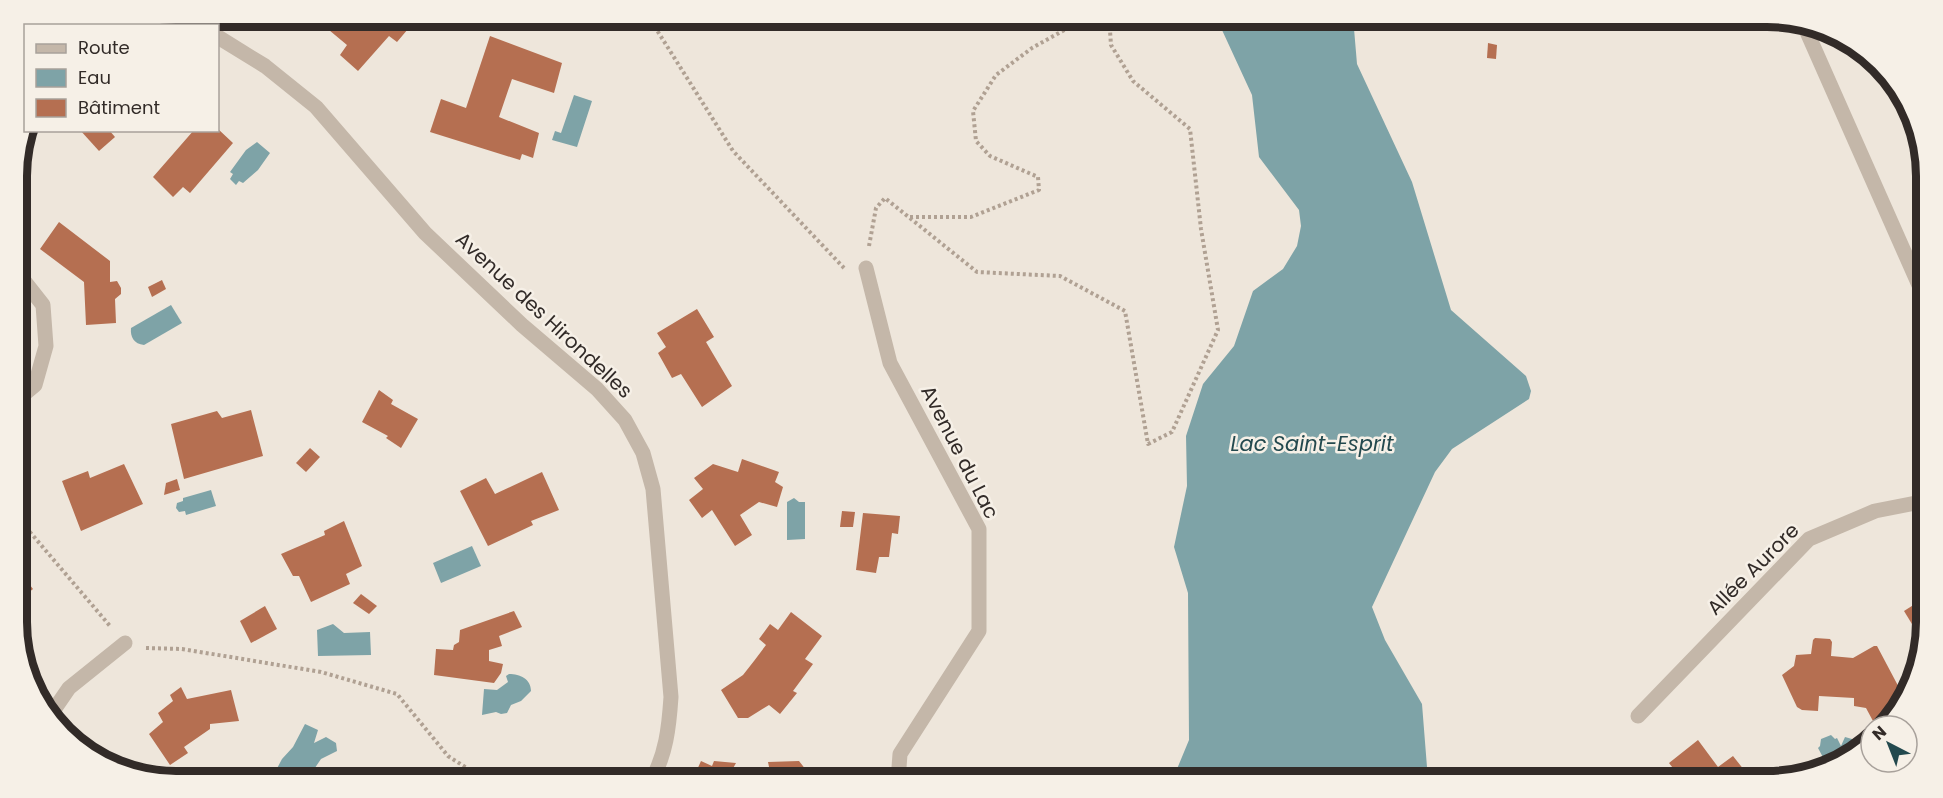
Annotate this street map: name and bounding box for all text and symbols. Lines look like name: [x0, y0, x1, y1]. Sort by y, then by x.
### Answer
legend: [24, 24, 219, 132]
text: Route: [78, 35, 130, 60]
text: Eau: [78, 65, 111, 90]
text: Bâtiment: [78, 95, 160, 120]
street label: Avenue des Hirondelles: [449, 225, 639, 405]
street label: Avenue du Lac: [914, 380, 1006, 524]
water label: Lac Saint-Esprit: [1230, 429, 1394, 458]
street label: Allée Aurore: [1701, 517, 1805, 621]
north arrow: [1859, 714, 1919, 774]
text: N: [1867, 721, 1891, 746]

